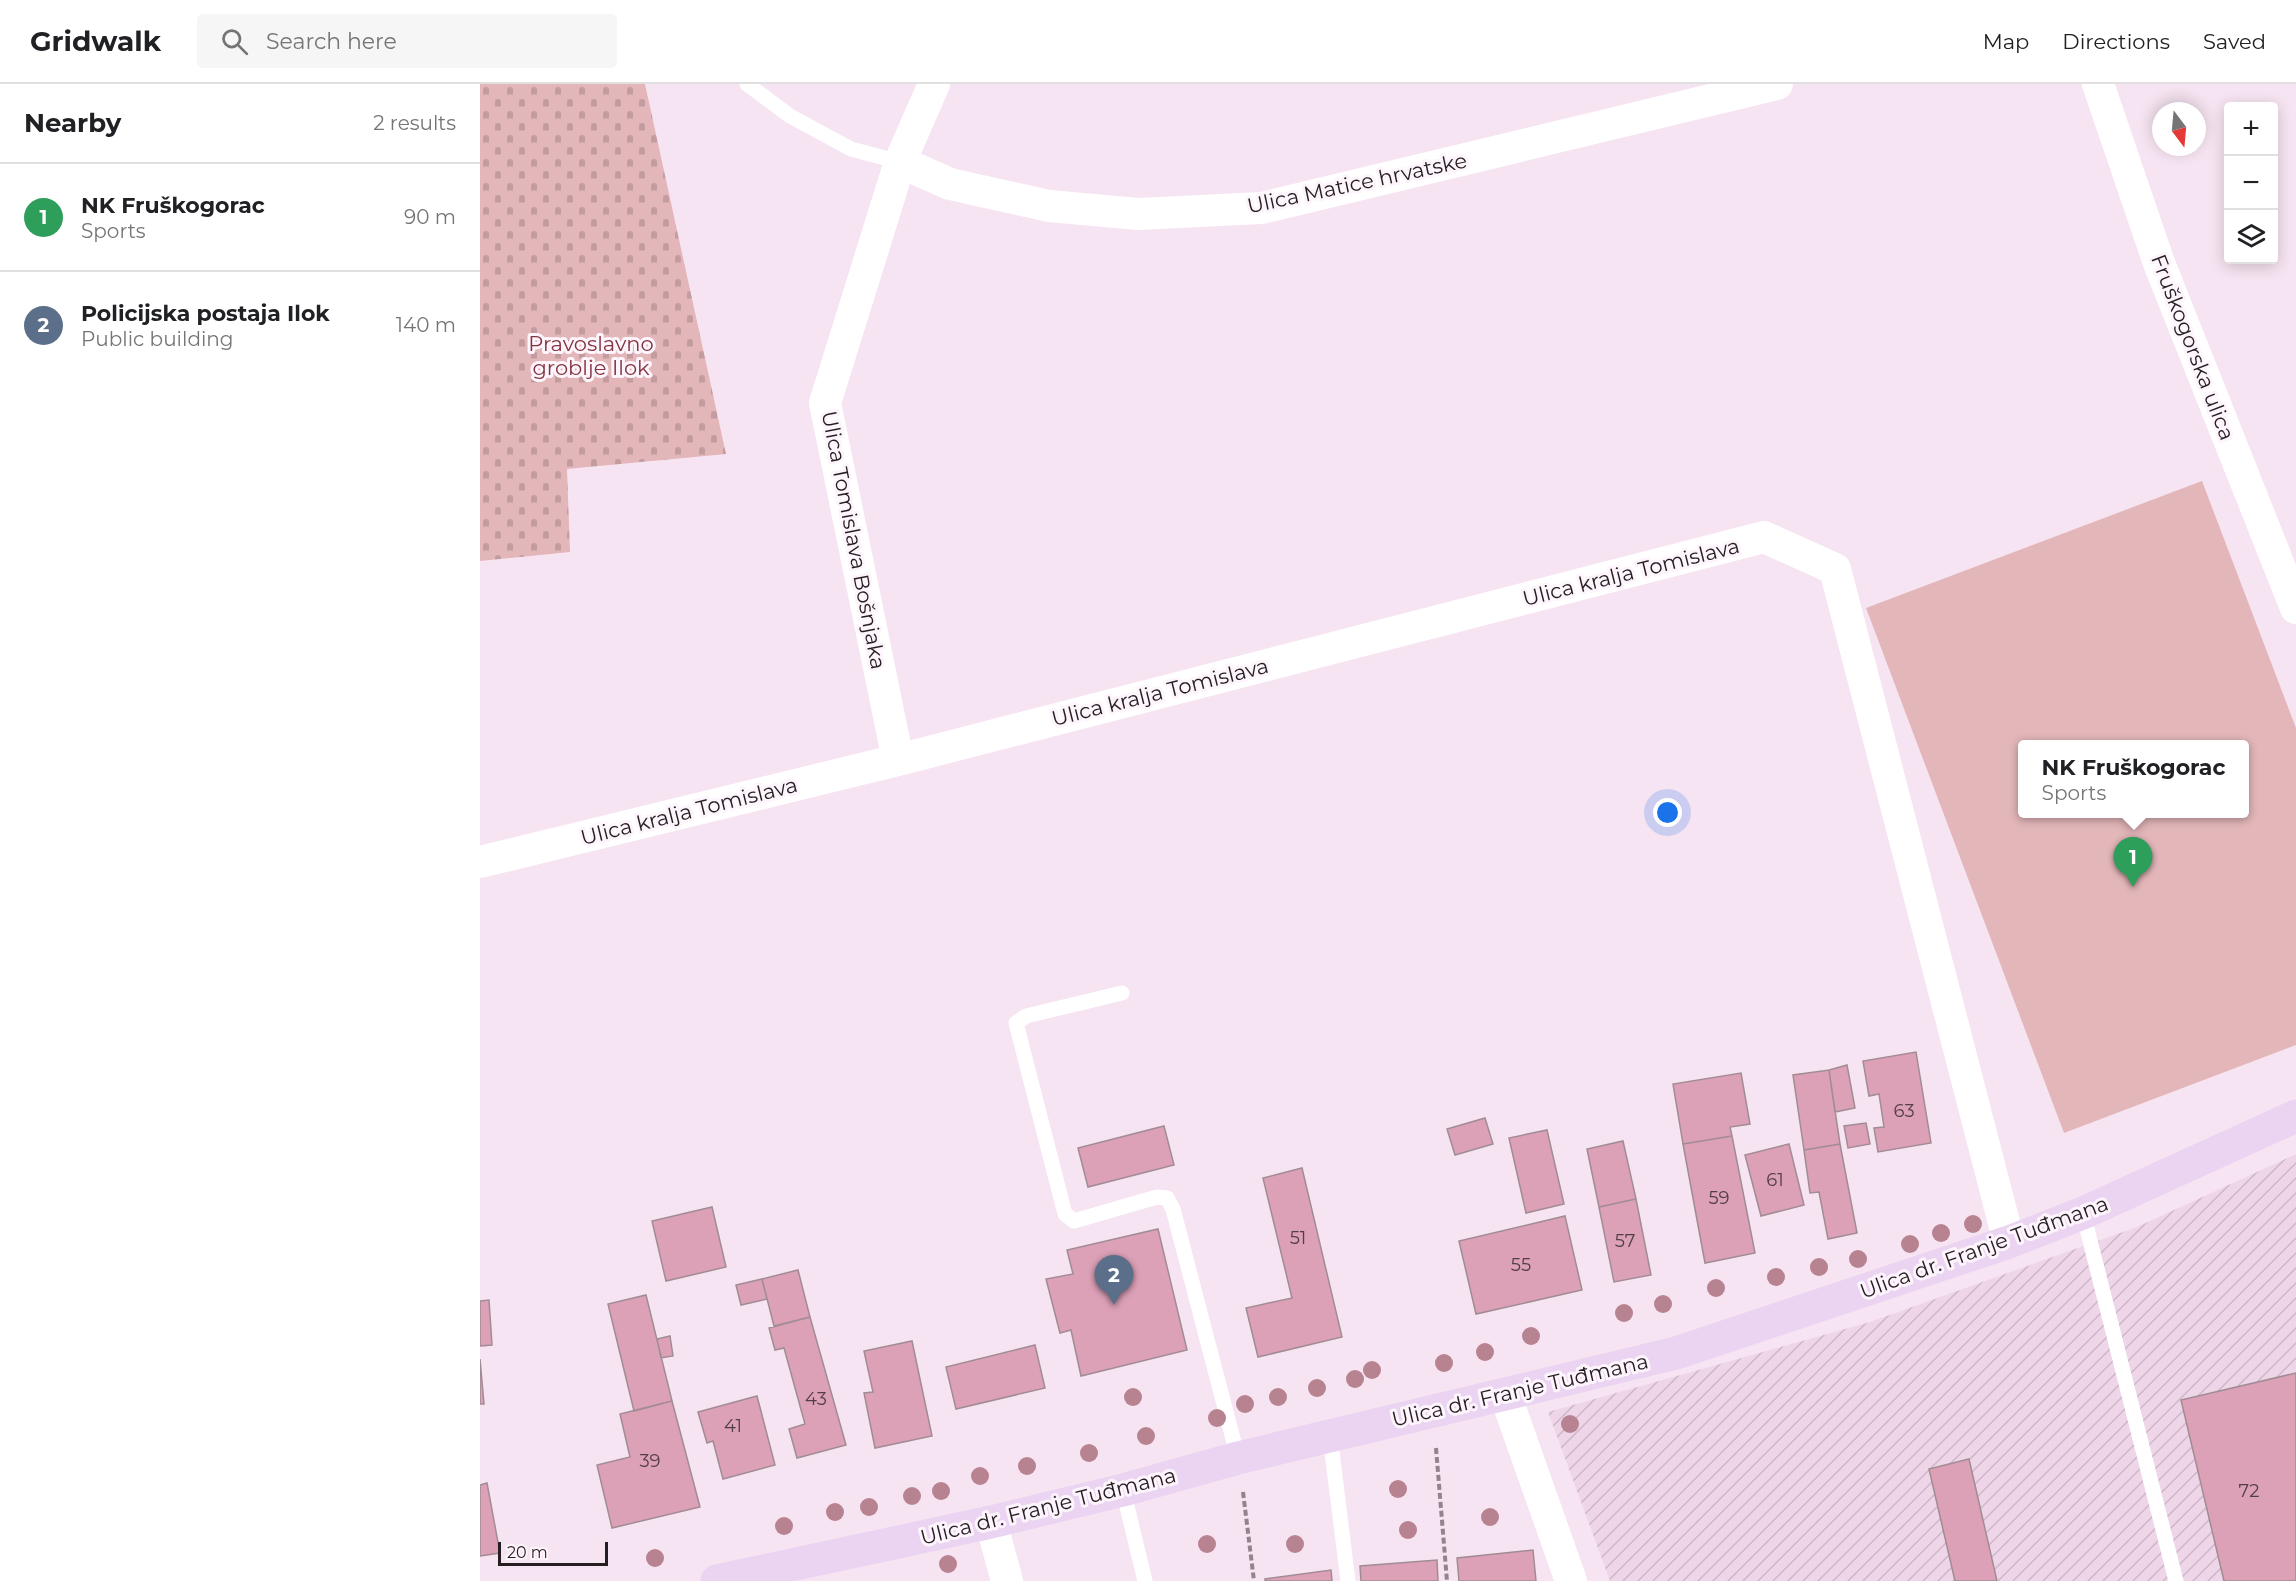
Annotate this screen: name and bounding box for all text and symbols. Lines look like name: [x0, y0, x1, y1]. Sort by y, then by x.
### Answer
search box: [197, 14, 617, 68]
text: Gridwalk: [30, 24, 161, 58]
icon: search: [218, 25, 251, 58]
text: Search here: [266, 28, 397, 55]
text: Map: [1983, 29, 2029, 54]
text: Directions: [2062, 29, 2170, 54]
text: Saved: [2203, 29, 2266, 54]
north arrow: [2152, 102, 2206, 156]
map controls: [2224, 102, 2278, 264]
button: +: [2224, 102, 2278, 156]
text: Nearby: [24, 107, 121, 139]
text: 2 results: [373, 111, 456, 135]
street label: Ulica Matice hrvatske: [1245, 147, 1469, 219]
button: −: [2224, 156, 2278, 210]
text: NK Fruškogorac: [81, 192, 265, 219]
text: 1: [40, 205, 47, 229]
text: 90 m: [404, 205, 456, 229]
button: layers: [2224, 210, 2278, 264]
text: Sports: [81, 219, 146, 243]
street label: Fruškogorska ulica: [2146, 250, 2240, 444]
text: Policijska postaja Ilok: [81, 300, 330, 327]
text: 2: [38, 313, 49, 337]
text: 140 m: [396, 313, 456, 337]
text: Public building: [81, 327, 234, 351]
park label: Pravoslavno groblje Ilok: [528, 331, 654, 380]
street label: Ulica Tomislava Bošnjaka: [817, 409, 891, 671]
street label: Ulica kralja Tomislava: [1520, 533, 1742, 611]
street label: Ulica kralja Tomislava: [1049, 653, 1271, 731]
popup: [2018, 740, 2249, 818]
text: NK Fruškogorac: [2042, 754, 2225, 781]
street label: Ulica kralja Tomislava: [578, 772, 800, 850]
text: Sports: [2042, 781, 2106, 805]
your location: [1653, 798, 1682, 827]
pin: 1: [2114, 838, 2152, 887]
house number: 63: [1893, 1100, 1915, 1122]
house number: 61: [1766, 1169, 1784, 1191]
house number: 59: [1708, 1187, 1730, 1209]
street label: Ulica dr. Franje Tuđmana: [1856, 1190, 2112, 1304]
house number: 51: [1290, 1227, 1306, 1249]
house number: 57: [1615, 1230, 1635, 1252]
house number: 55: [1511, 1254, 1531, 1276]
pin: 2: [1094, 1256, 1134, 1305]
street label: Ulica dr. Franje Tuđmana: [1389, 1348, 1651, 1432]
house number: 43: [805, 1388, 827, 1410]
house number: 41: [724, 1415, 742, 1437]
house number: 39: [639, 1450, 661, 1472]
street label: Ulica dr. Franje Tuđmana: [918, 1462, 1178, 1550]
house number: 72: [2239, 1480, 2259, 1502]
scale bar: [498, 1539, 608, 1566]
text: 20 m: [507, 1543, 548, 1562]

